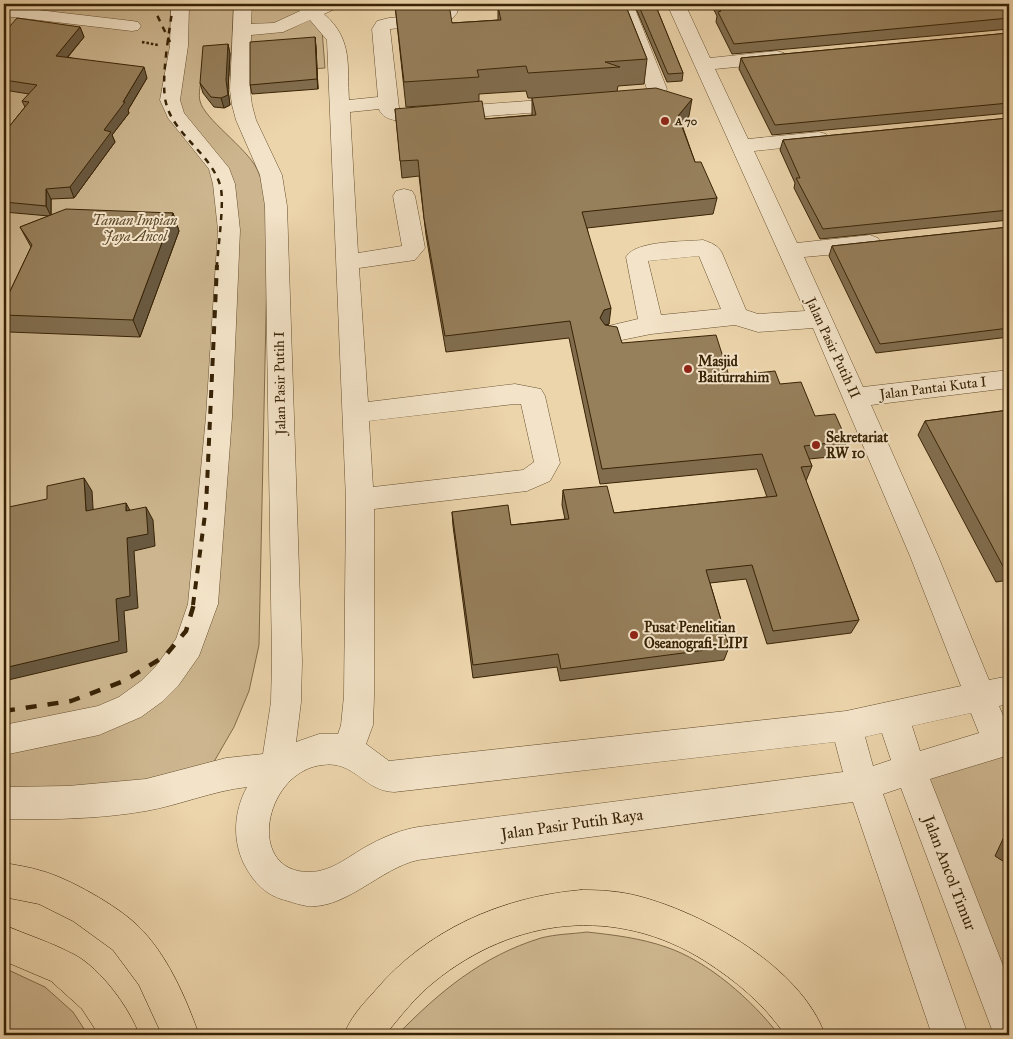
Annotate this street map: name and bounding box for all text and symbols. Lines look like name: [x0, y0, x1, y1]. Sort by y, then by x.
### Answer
marker: A 70: [659, 115, 671, 127]
place label: A 70: [674, 115, 698, 128]
park label: Taman Impian Jaya Ancol: [93, 212, 178, 245]
street label: Jalan Pasir Putih II: [800, 293, 864, 402]
street label: Jalan Pasir Putih I: [271, 331, 290, 437]
place label: Masjid Baiturrahim: [698, 353, 769, 386]
marker: Masjid Baiturrahim: [682, 363, 694, 375]
street label: Jalan Pantai Kuta I: [877, 373, 988, 404]
place label: Sekretariat RW 10: [826, 429, 888, 462]
marker: Sekretariat RW 10: [810, 439, 822, 451]
place label: Pusat Penelitian Oseanografi-LIPI: [644, 619, 748, 653]
marker: Pusat Penelitian Oseanografi-LIPI: [628, 629, 640, 641]
street label: Jalan Pasir Putih Raya: [498, 805, 645, 845]
street label: Jalan Ancol Timur: [918, 811, 981, 933]

